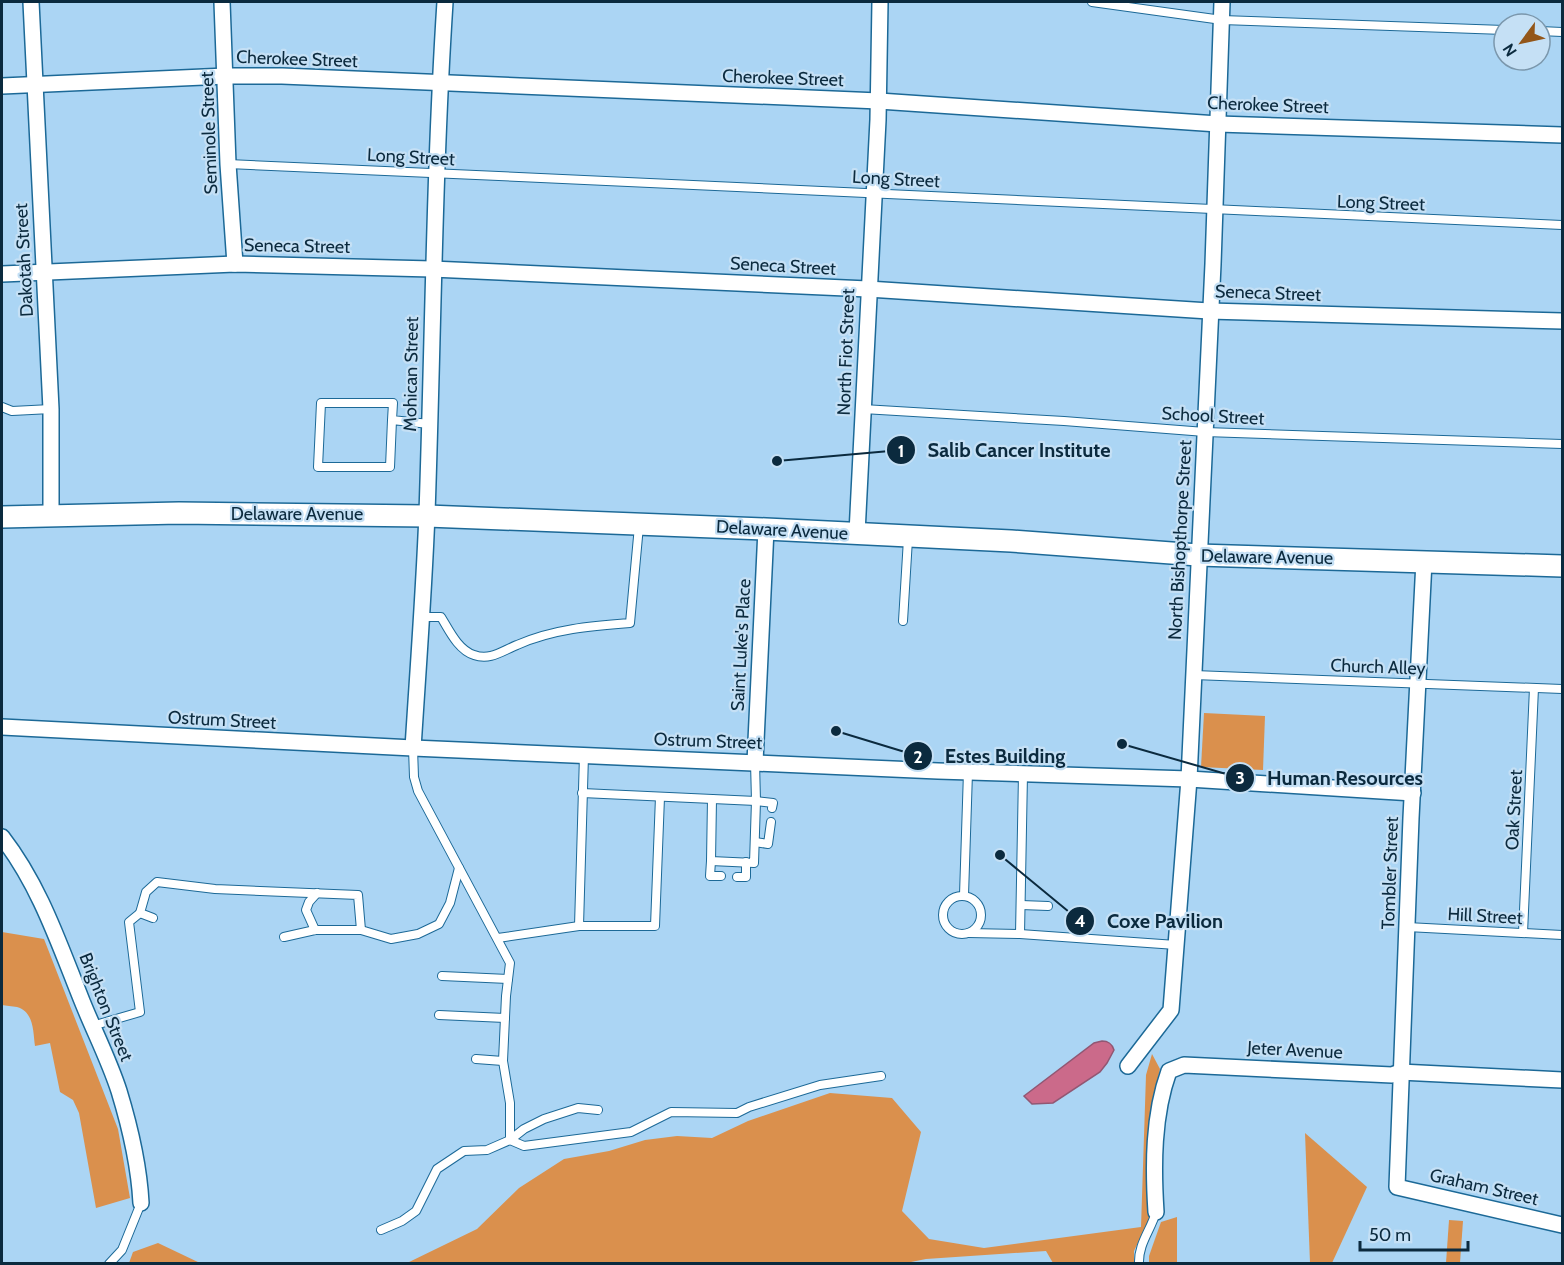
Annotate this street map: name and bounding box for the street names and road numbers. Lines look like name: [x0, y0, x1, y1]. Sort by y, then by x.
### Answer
street label: Cherokee Street: [236, 46, 358, 72]
street label: Cherokee Street: [722, 65, 844, 91]
street label: Seminole Street: [196, 71, 222, 195]
street label: Cherokee Street: [1207, 92, 1329, 118]
street label: Long Street: [366, 144, 456, 170]
street label: Long Street: [851, 166, 941, 192]
street label: Long Street: [1337, 190, 1425, 216]
street label: Dakotah Street: [10, 203, 38, 317]
street label: Seneca Street: [244, 234, 350, 258]
street label: Seneca Street: [729, 252, 837, 280]
street label: Seneca Street: [1215, 280, 1321, 306]
street label: North Fiot Street: [833, 288, 859, 416]
street label: Mohican Street: [399, 316, 423, 432]
street label: School Street: [1161, 402, 1265, 430]
street label: North Bishopthorpe Street: [1164, 439, 1196, 641]
street label: Delaware Avenue: [231, 503, 363, 525]
street label: Delaware Avenue: [715, 516, 849, 544]
street label: Delaware Avenue: [1201, 545, 1333, 569]
street label: Saint Luke's Place: [727, 578, 755, 712]
street label: Church Alley: [1330, 654, 1426, 680]
street label: Ostrum Street: [167, 706, 277, 734]
street label: Ostrum Street: [653, 728, 763, 754]
street label: Oak Street: [1501, 769, 1527, 851]
street label: Tombler Street: [1377, 816, 1403, 930]
street label: Hill Street: [1447, 903, 1523, 929]
street label: Brighton Street: [74, 950, 138, 1064]
street label: Jeter Avenue: [1246, 1036, 1343, 1063]
street label: Graham Street: [1428, 1164, 1540, 1210]

